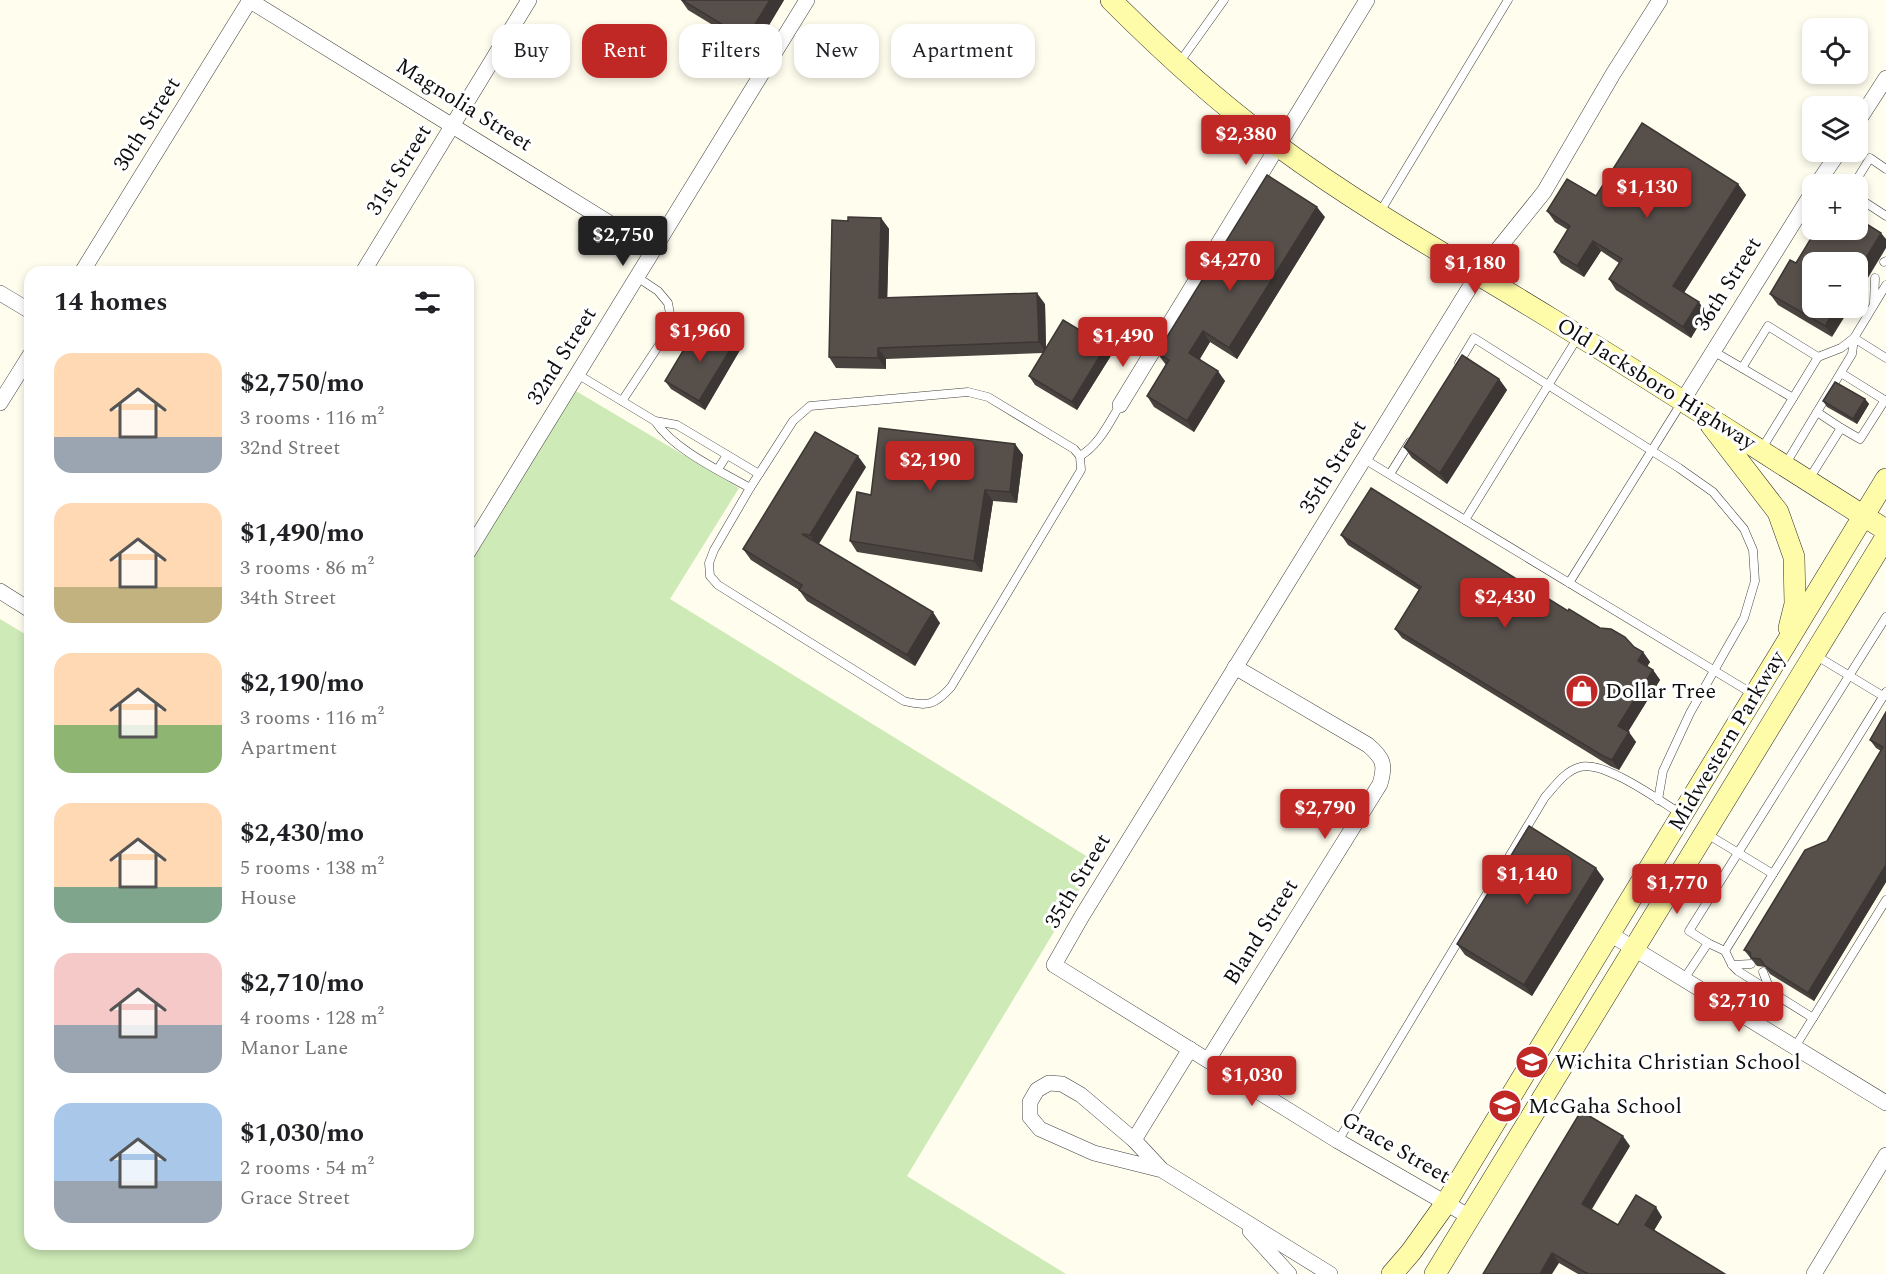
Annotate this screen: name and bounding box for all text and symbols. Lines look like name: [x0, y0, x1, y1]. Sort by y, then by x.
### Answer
map controls: [1802, 18, 1868, 318]
button: locate: [1802, 18, 1868, 84]
chip: Buy: [492, 24, 570, 78]
chip: Rent: [582, 24, 667, 78]
chip: Filters: [679, 24, 782, 78]
chip: New: [794, 24, 879, 78]
chip: Apartment: [891, 24, 1035, 78]
street label: Magnolia Street: [389, 50, 539, 160]
street label: 30th Street: [105, 70, 189, 178]
button: layers: [1802, 96, 1868, 162]
pin: $2,380: [1197, 115, 1295, 166]
street label: 31st Street: [358, 118, 440, 222]
text: $2,380: [1215, 119, 1277, 149]
pin: $1,130: [1598, 168, 1696, 219]
text: $1,130: [1616, 172, 1678, 202]
button: +: [1802, 174, 1868, 240]
pin: $2,750: [574, 216, 672, 267]
text: $2,750: [592, 220, 654, 250]
street label: 36th Street: [1686, 230, 1770, 338]
pin: $4,270: [1181, 241, 1279, 292]
pin: $1,180: [1426, 244, 1524, 295]
text: $4,270: [1199, 245, 1261, 275]
text: $1,180: [1444, 248, 1506, 278]
button: −: [1802, 252, 1868, 318]
text: 14 homes: [54, 282, 168, 322]
icon: filters: [411, 286, 444, 319]
street label: 32nd Street: [519, 300, 605, 412]
street label: Old Jacksboro Highway: [1550, 309, 1763, 460]
pin: $1,960: [651, 312, 749, 363]
text: $1,960: [669, 316, 731, 346]
pin: $1,490: [1074, 317, 1172, 368]
text: $1,490: [1092, 321, 1154, 351]
text: $2,750/mo: [240, 363, 364, 403]
icon: home: [102, 377, 174, 449]
text: 3 rooms · 116 m²: [240, 403, 384, 433]
street label: 35th Street: [1291, 413, 1375, 521]
text: 32nd Street: [240, 433, 340, 463]
pin: $2,190: [881, 441, 979, 492]
text: $2,190: [899, 445, 961, 475]
text: $1,490/mo: [240, 513, 364, 553]
icon: home: [102, 527, 174, 599]
text: 3 rooms · 86 m²: [240, 553, 374, 583]
pin: $2,430: [1456, 578, 1554, 629]
text: $2,430: [1474, 582, 1536, 612]
text: 34th Street: [240, 583, 336, 613]
street label: Midwestern Parkway: [1660, 643, 1795, 838]
text: $2,190/mo: [240, 663, 364, 703]
shop icon: Dollar Tree: [1564, 673, 1600, 709]
place label: Dollar Tree: [1605, 675, 1716, 708]
icon: home: [102, 677, 174, 749]
text: 3 rooms · 116 m²: [240, 703, 384, 733]
text: Apartment: [240, 733, 337, 763]
pin: $2,790: [1276, 789, 1374, 840]
text: $2,790: [1294, 793, 1356, 823]
text: $2,430/mo: [240, 813, 364, 853]
icon: home: [102, 827, 174, 899]
street label: 35th Street: [1037, 827, 1120, 935]
text: 5 rooms · 138 m²: [240, 853, 384, 883]
pin: $1,140: [1478, 855, 1576, 906]
text: $1,140: [1496, 859, 1558, 889]
pin: $1,770: [1628, 864, 1726, 915]
text: $1,770: [1646, 868, 1708, 898]
street label: Bland Street: [1215, 872, 1307, 992]
text: House: [240, 883, 297, 913]
text: $2,710/mo: [240, 963, 364, 1003]
icon: home: [102, 977, 174, 1049]
pin: $2,710: [1690, 982, 1788, 1033]
text: $2,710: [1708, 986, 1770, 1016]
text: 4 rooms · 128 m²: [240, 1003, 384, 1033]
text: Manor Lane: [240, 1033, 348, 1063]
school or university icon: Wichita Christian School: [1514, 1044, 1550, 1080]
place label: Wichita Christian School: [1555, 1046, 1801, 1079]
pin: $1,030: [1203, 1056, 1301, 1107]
text: $1,030: [1221, 1060, 1283, 1090]
school or university icon: McGaha School: [1487, 1088, 1523, 1124]
place label: McGaha School: [1528, 1090, 1682, 1123]
street label: Grace Street: [1335, 1103, 1457, 1193]
text: $1,030/mo: [240, 1113, 364, 1153]
icon: home: [102, 1127, 174, 1199]
text: 2 rooms · 54 m²: [240, 1153, 374, 1183]
text: Grace Street: [240, 1183, 350, 1213]

